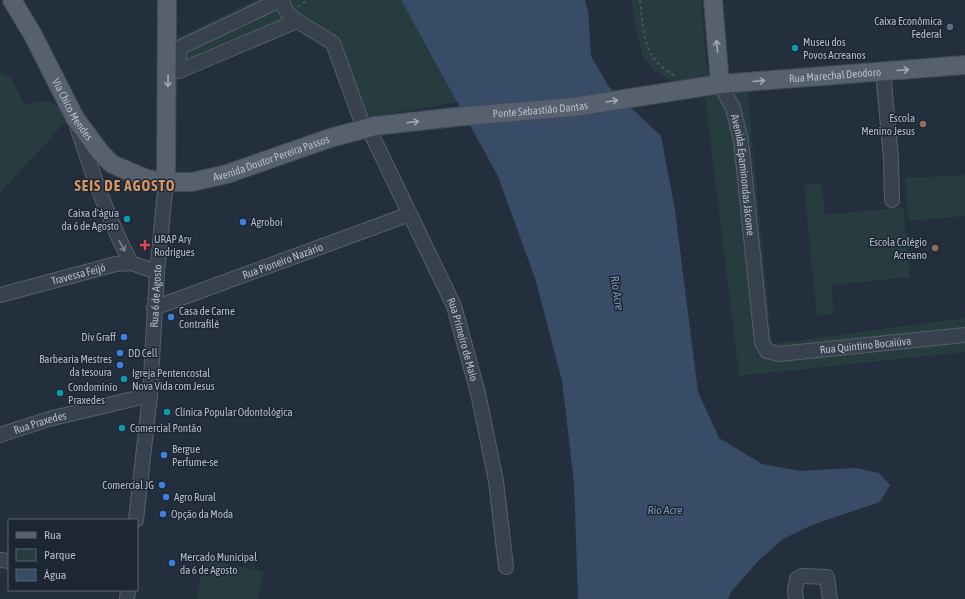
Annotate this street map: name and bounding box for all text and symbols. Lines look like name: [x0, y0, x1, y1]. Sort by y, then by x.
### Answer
place label: Caixa Econômica Federal: [874, 15, 942, 40]
marker: Caixa Econômica Federal: [945, 22, 955, 32]
place label: Museu dos Povos Acreanos: [803, 36, 866, 61]
one-way arrow: [713, 40, 721, 53]
marker: Museu dos Povos Acreanos: [790, 43, 800, 53]
street label: Rua Marechal Deodoro: [789, 66, 881, 85]
one-way arrow: [896, 66, 909, 73]
one-way arrow: [164, 74, 171, 87]
street label: Via Chico Mendes: [50, 76, 95, 143]
one-way arrow: [752, 78, 765, 85]
one-way arrow: [605, 97, 618, 105]
street label: Ponte Sebastião Dantas: [492, 99, 589, 120]
place label: Escola Menino Jesus: [861, 112, 915, 137]
street label: Avenida Epaminondas Jácome: [729, 113, 757, 236]
one-way arrow: [406, 118, 419, 126]
marker: Escola Menino Jesus: [918, 119, 928, 129]
street label: Avenida Doutor Pereira Passos: [212, 133, 331, 183]
district label: SEIS DE AGOSTO: [74, 177, 176, 194]
place label: Caixa d'água da 6 de Agosto: [62, 207, 119, 232]
marker: Caixa d'água da 6 de Agosto: [122, 214, 132, 224]
place label: Agroboi: [251, 216, 282, 228]
marker: Agroboi: [238, 217, 248, 227]
place label: URAP Ary Rodrigues: [154, 233, 195, 258]
place label: Escola Colégio Acreano: [869, 236, 927, 261]
marker: URAP Ary Rodrigues: [139, 239, 151, 251]
one-way arrow: [119, 240, 127, 252]
street label: Rua Pioneiro Nazário: [241, 241, 324, 281]
marker: Escola Colégio Acreano: [930, 243, 940, 253]
street label: Travessa Feijó: [50, 261, 107, 287]
street label: Rua 6 de Agosto: [148, 264, 164, 328]
water label: Río Acre: [607, 275, 627, 312]
street label: Rua Primeiro de Maio: [445, 296, 480, 382]
place label: Casa de Carne Contrafilé: [179, 305, 235, 330]
marker: Casa de Carne Contrafilé: [166, 312, 176, 322]
place label: Div Graff: [81, 331, 116, 343]
marker: Div Graff: [119, 332, 129, 342]
street label: Rua Quintino Bocaiúva: [819, 335, 912, 356]
place label: DD Cell: [128, 347, 158, 359]
marker: DD Cell: [115, 348, 125, 358]
place label: Barbearia Mestres da tesoura: [39, 353, 112, 378]
marker: Barbearia Mestres da tesoura: [115, 360, 125, 370]
place label: Igreja Pentencostal Nova Vida com Jesus: [132, 367, 215, 392]
marker: Igreja Pentencostal Nova Vida com Jesus: [119, 374, 129, 384]
place label: Condomínio Praxedes: [68, 381, 117, 406]
marker: Condomínio Praxedes: [55, 388, 65, 398]
place label: Clínica Popular Odontológica: [175, 406, 293, 418]
marker: Clínica Popular Odontológica: [162, 407, 172, 417]
street label: Rua Praxedes: [12, 409, 68, 436]
place label: Comercial Pontão: [130, 422, 202, 434]
marker: Comercial Pontão: [117, 423, 127, 433]
place label: Bergue Perfume-se: [172, 443, 218, 468]
marker: Bergue Perfume-se: [159, 450, 169, 460]
place label: Comercial JG: [102, 479, 154, 491]
marker: Comercial JG: [157, 480, 167, 490]
place label: Agro Rural: [174, 491, 216, 503]
marker: Agro Rural: [161, 492, 171, 502]
water label: Rio Acre: [648, 503, 683, 517]
place label: Opção da Moda: [171, 508, 233, 520]
marker: Opção da Moda: [158, 509, 168, 519]
legend: [8, 519, 138, 591]
text: Rua: [44, 528, 61, 542]
text: Parque: [44, 548, 76, 562]
place label: Mercado Municipal da 6 de Agosto: [180, 551, 257, 576]
marker: Mercado Municipal da 6 de Agosto: [167, 558, 177, 568]
text: Água: [44, 568, 66, 582]

